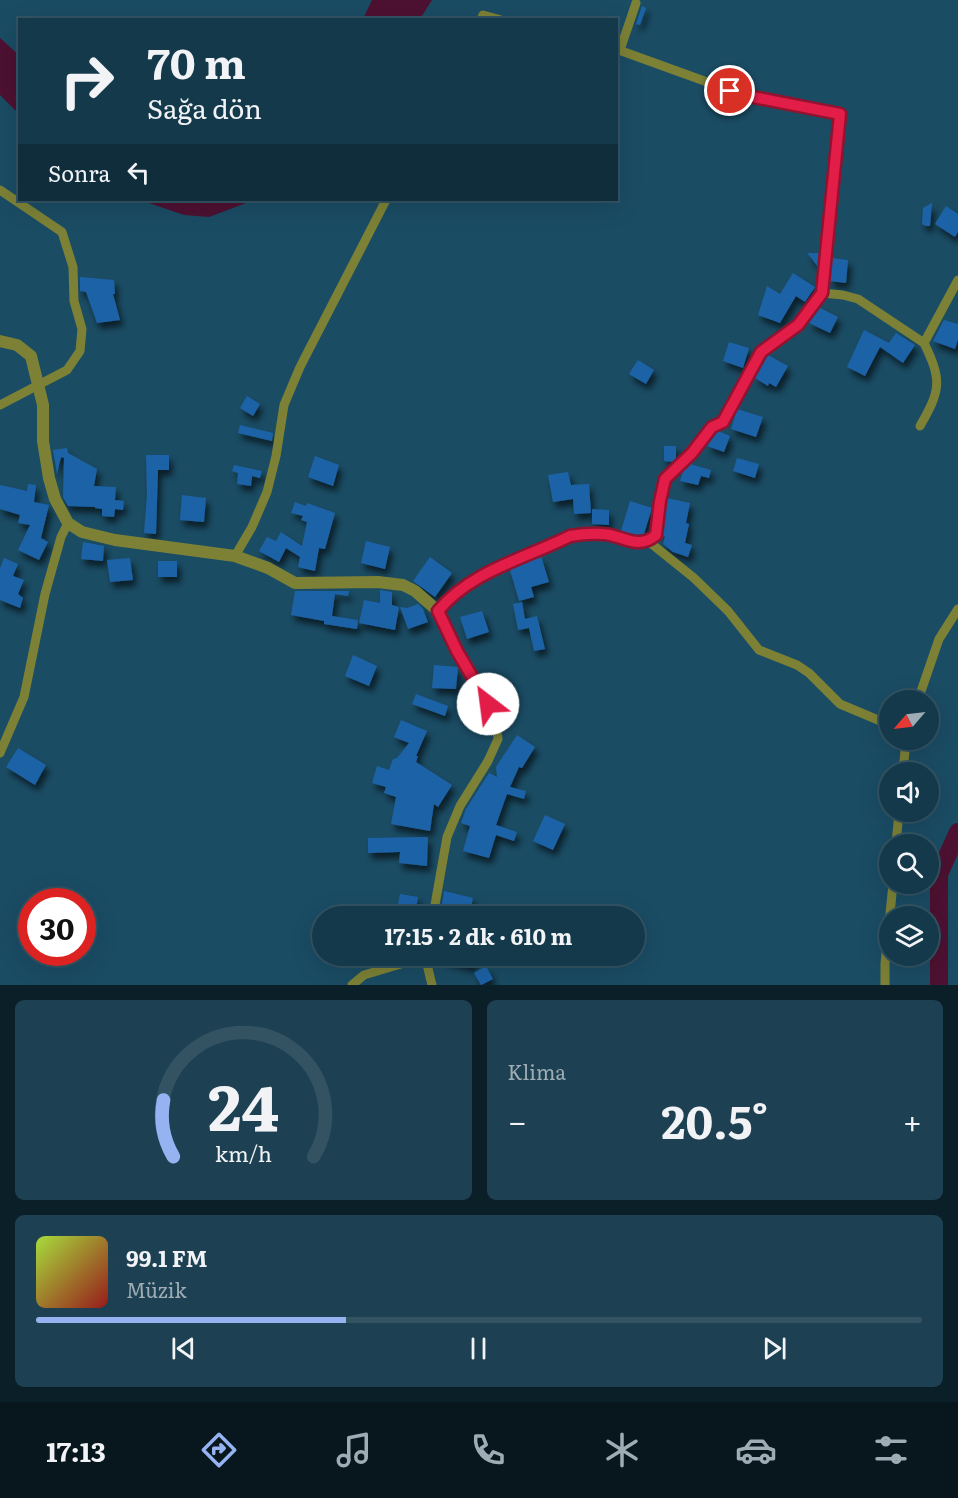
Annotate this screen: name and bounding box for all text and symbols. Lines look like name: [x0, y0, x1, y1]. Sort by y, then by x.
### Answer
text: 70 m: [147, 30, 246, 92]
icon: right: [48, 42, 126, 120]
pin: [704, 65, 755, 116]
icon: arrive: [713, 74, 746, 107]
text: Sağa dön: [147, 87, 262, 127]
text: Sonra: [48, 156, 110, 189]
icon: left: [122, 156, 155, 189]
position arrow: [456, 672, 520, 736]
north arrow: [879, 690, 939, 750]
map controls: [879, 690, 939, 966]
button: sound: [879, 762, 939, 822]
button: search: [879, 834, 939, 894]
speed limit sign: 30: [18, 888, 96, 966]
button: layers: [879, 906, 939, 966]
text: 17:15 · 2 dk · 610 m: [385, 919, 572, 952]
text: Klima: [508, 1056, 566, 1086]
text: 24: [208, 1058, 279, 1150]
text: 20.5°: [661, 1086, 768, 1153]
text: −: [508, 1095, 527, 1144]
text: +: [903, 1095, 922, 1144]
text: km/h: [215, 1137, 272, 1169]
text: 99.1 FM: [126, 1241, 208, 1274]
text: Müzik: [126, 1274, 187, 1304]
icon: previous: [167, 1332, 200, 1365]
icon: pause: [462, 1332, 495, 1365]
icon: next: [758, 1332, 791, 1365]
icon: directions: [198, 1429, 240, 1471]
icon: music: [333, 1429, 375, 1471]
icon: phone: [467, 1429, 509, 1471]
icon: climate: [601, 1429, 643, 1471]
icon: car: [735, 1429, 777, 1471]
icon: filters: [870, 1429, 912, 1471]
text: 17:13: [46, 1430, 106, 1470]

